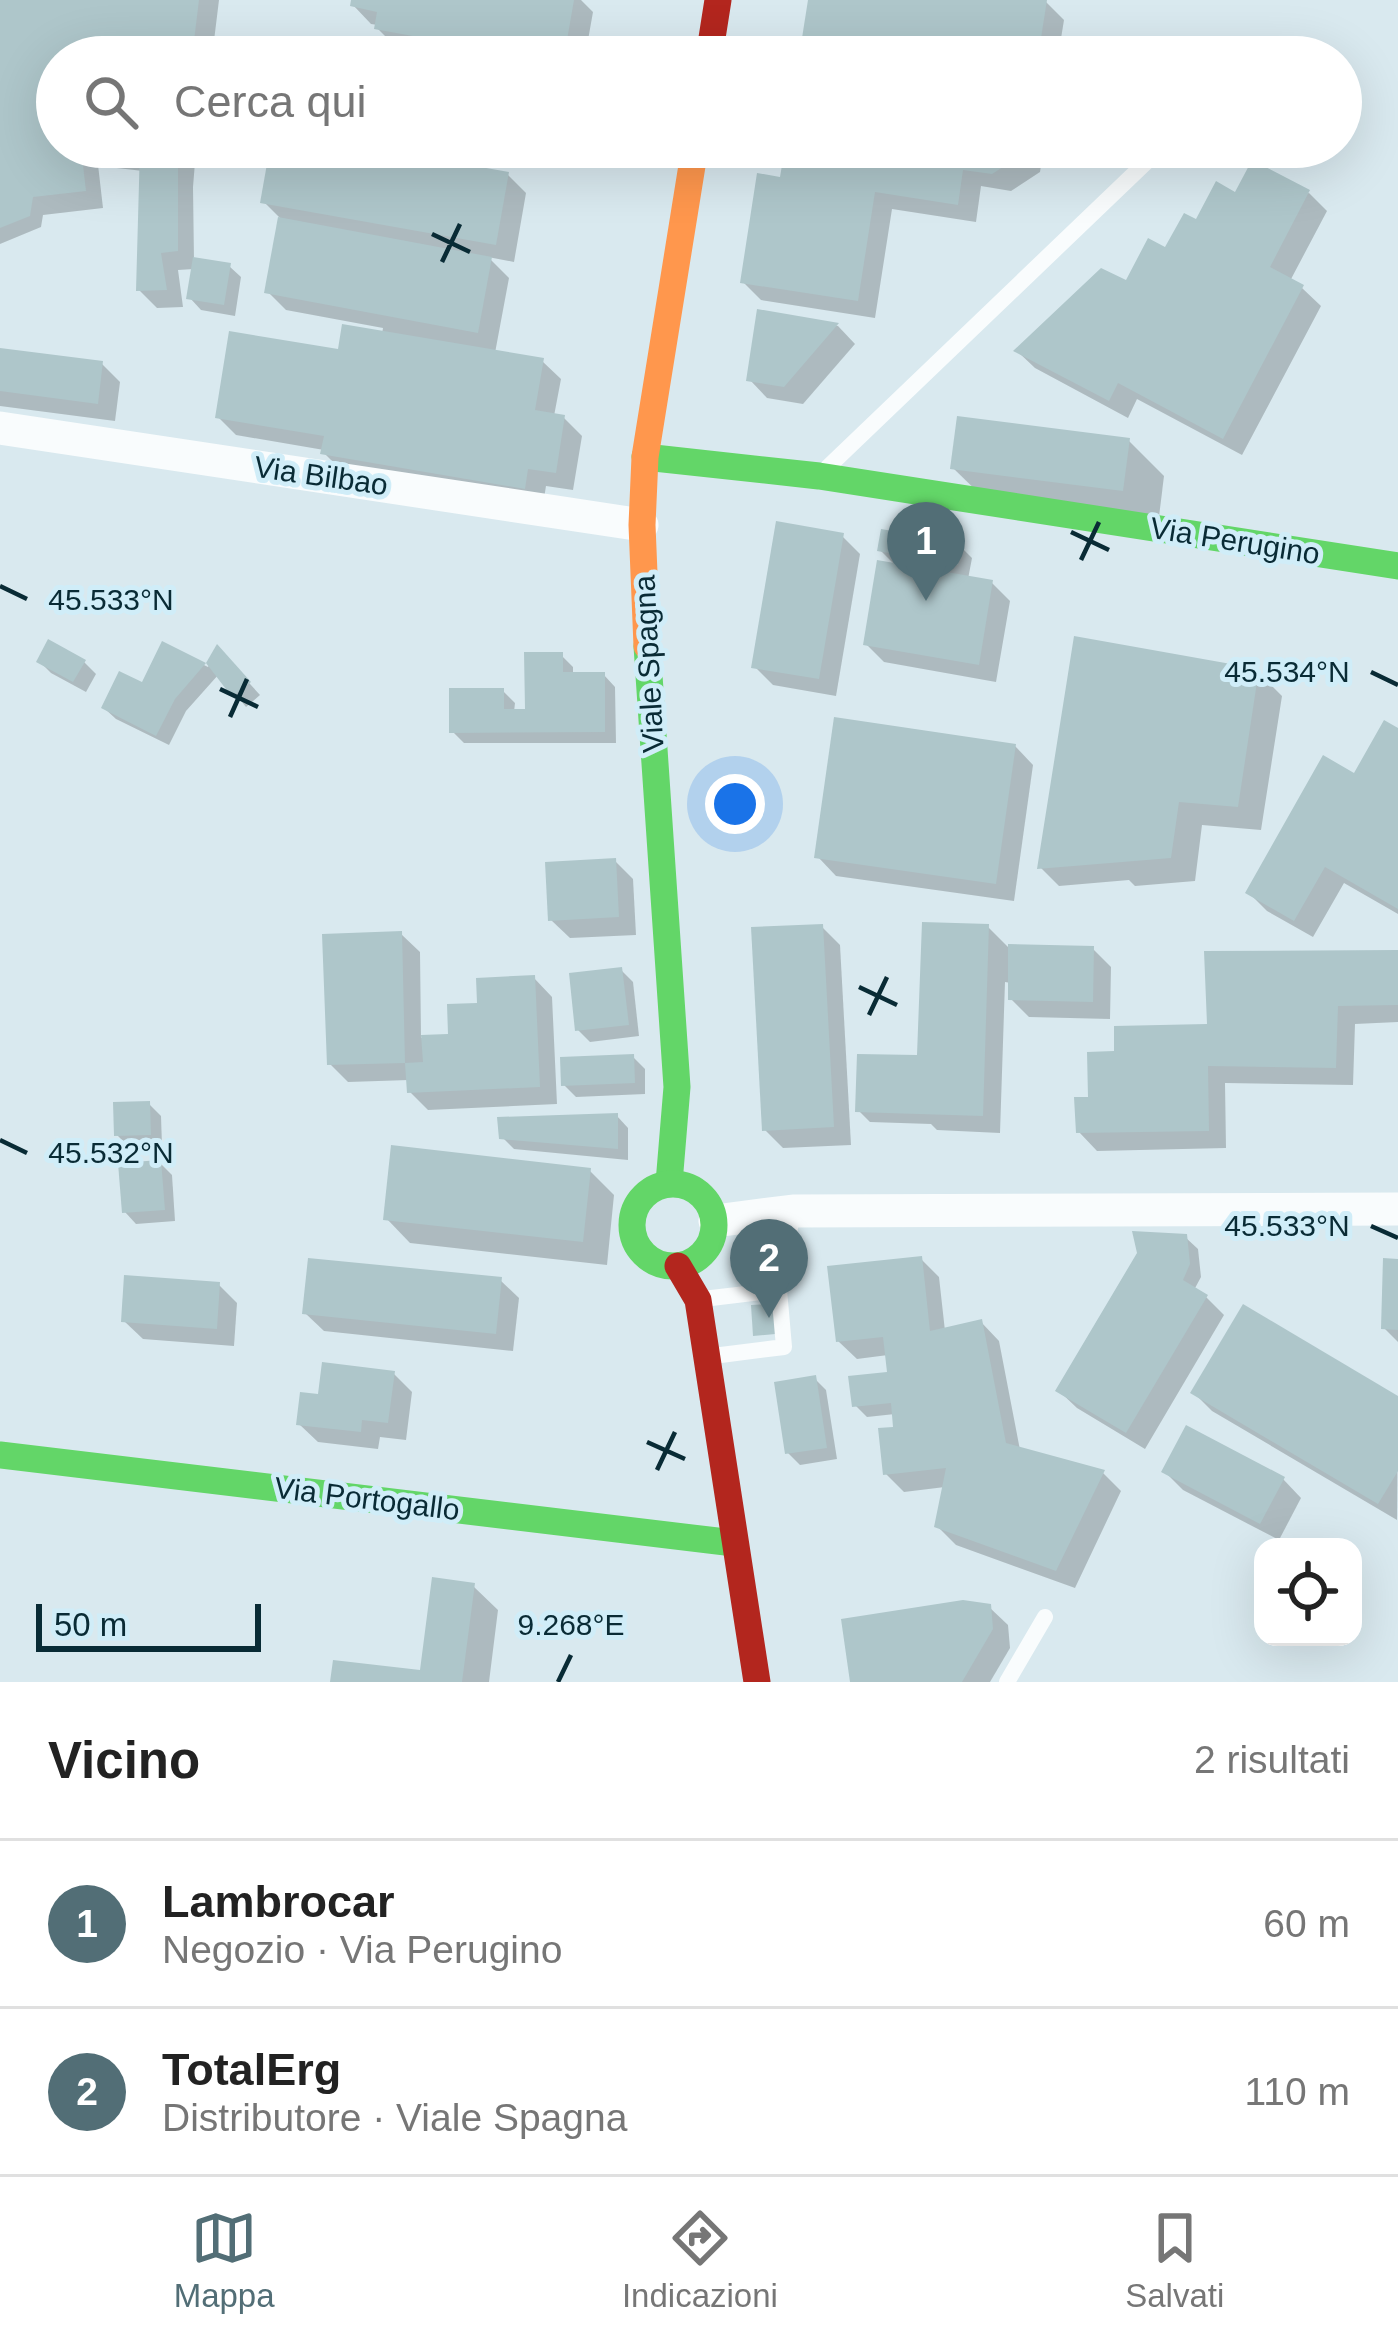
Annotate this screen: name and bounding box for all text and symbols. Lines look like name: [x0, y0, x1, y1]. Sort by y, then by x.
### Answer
search box: [36, 36, 1362, 168]
icon: search: [78, 69, 144, 135]
text: Cerca qui: [174, 76, 367, 127]
street label: Via Bilbao: [252, 450, 390, 501]
pin: 1: [887, 502, 965, 601]
street label: Via Perugino: [1148, 511, 1322, 570]
street label: Viale Spagna: [627, 574, 670, 754]
text: 45.533°N: [48, 583, 174, 616]
text: 45.534°N: [1224, 655, 1350, 688]
your location: [705, 774, 765, 834]
text: 45.532°N: [48, 1136, 174, 1169]
text: 45.533°N: [1224, 1209, 1350, 1242]
pin: 2: [730, 1219, 808, 1318]
street label: Via Portogallo: [273, 1471, 462, 1526]
map controls: [1254, 1538, 1362, 1646]
button: locate: [1254, 1538, 1362, 1646]
scale bar: [36, 1598, 261, 1651]
text: 50 m: [54, 1606, 127, 1643]
text: 9.268°E: [517, 1608, 625, 1641]
text: Vicino: [48, 1732, 200, 1789]
text: 2 risultati: [1194, 1738, 1350, 1781]
text: Lambrocar: [162, 1876, 395, 1927]
text: 1: [76, 1902, 98, 1945]
text: 60 m: [1263, 1902, 1350, 1945]
text: Negozio · Via Perugino: [162, 1928, 562, 1971]
text: TotalErg: [162, 2044, 341, 2095]
text: 2: [76, 2070, 98, 2113]
text: 110 m: [1245, 2070, 1350, 2113]
text: Distributore · Viale Spagna: [162, 2096, 627, 2139]
tab: Mappa: [174, 2205, 275, 2315]
tab: Indicazioni: [622, 2205, 778, 2315]
tab: Salvati: [1125, 2205, 1224, 2315]

